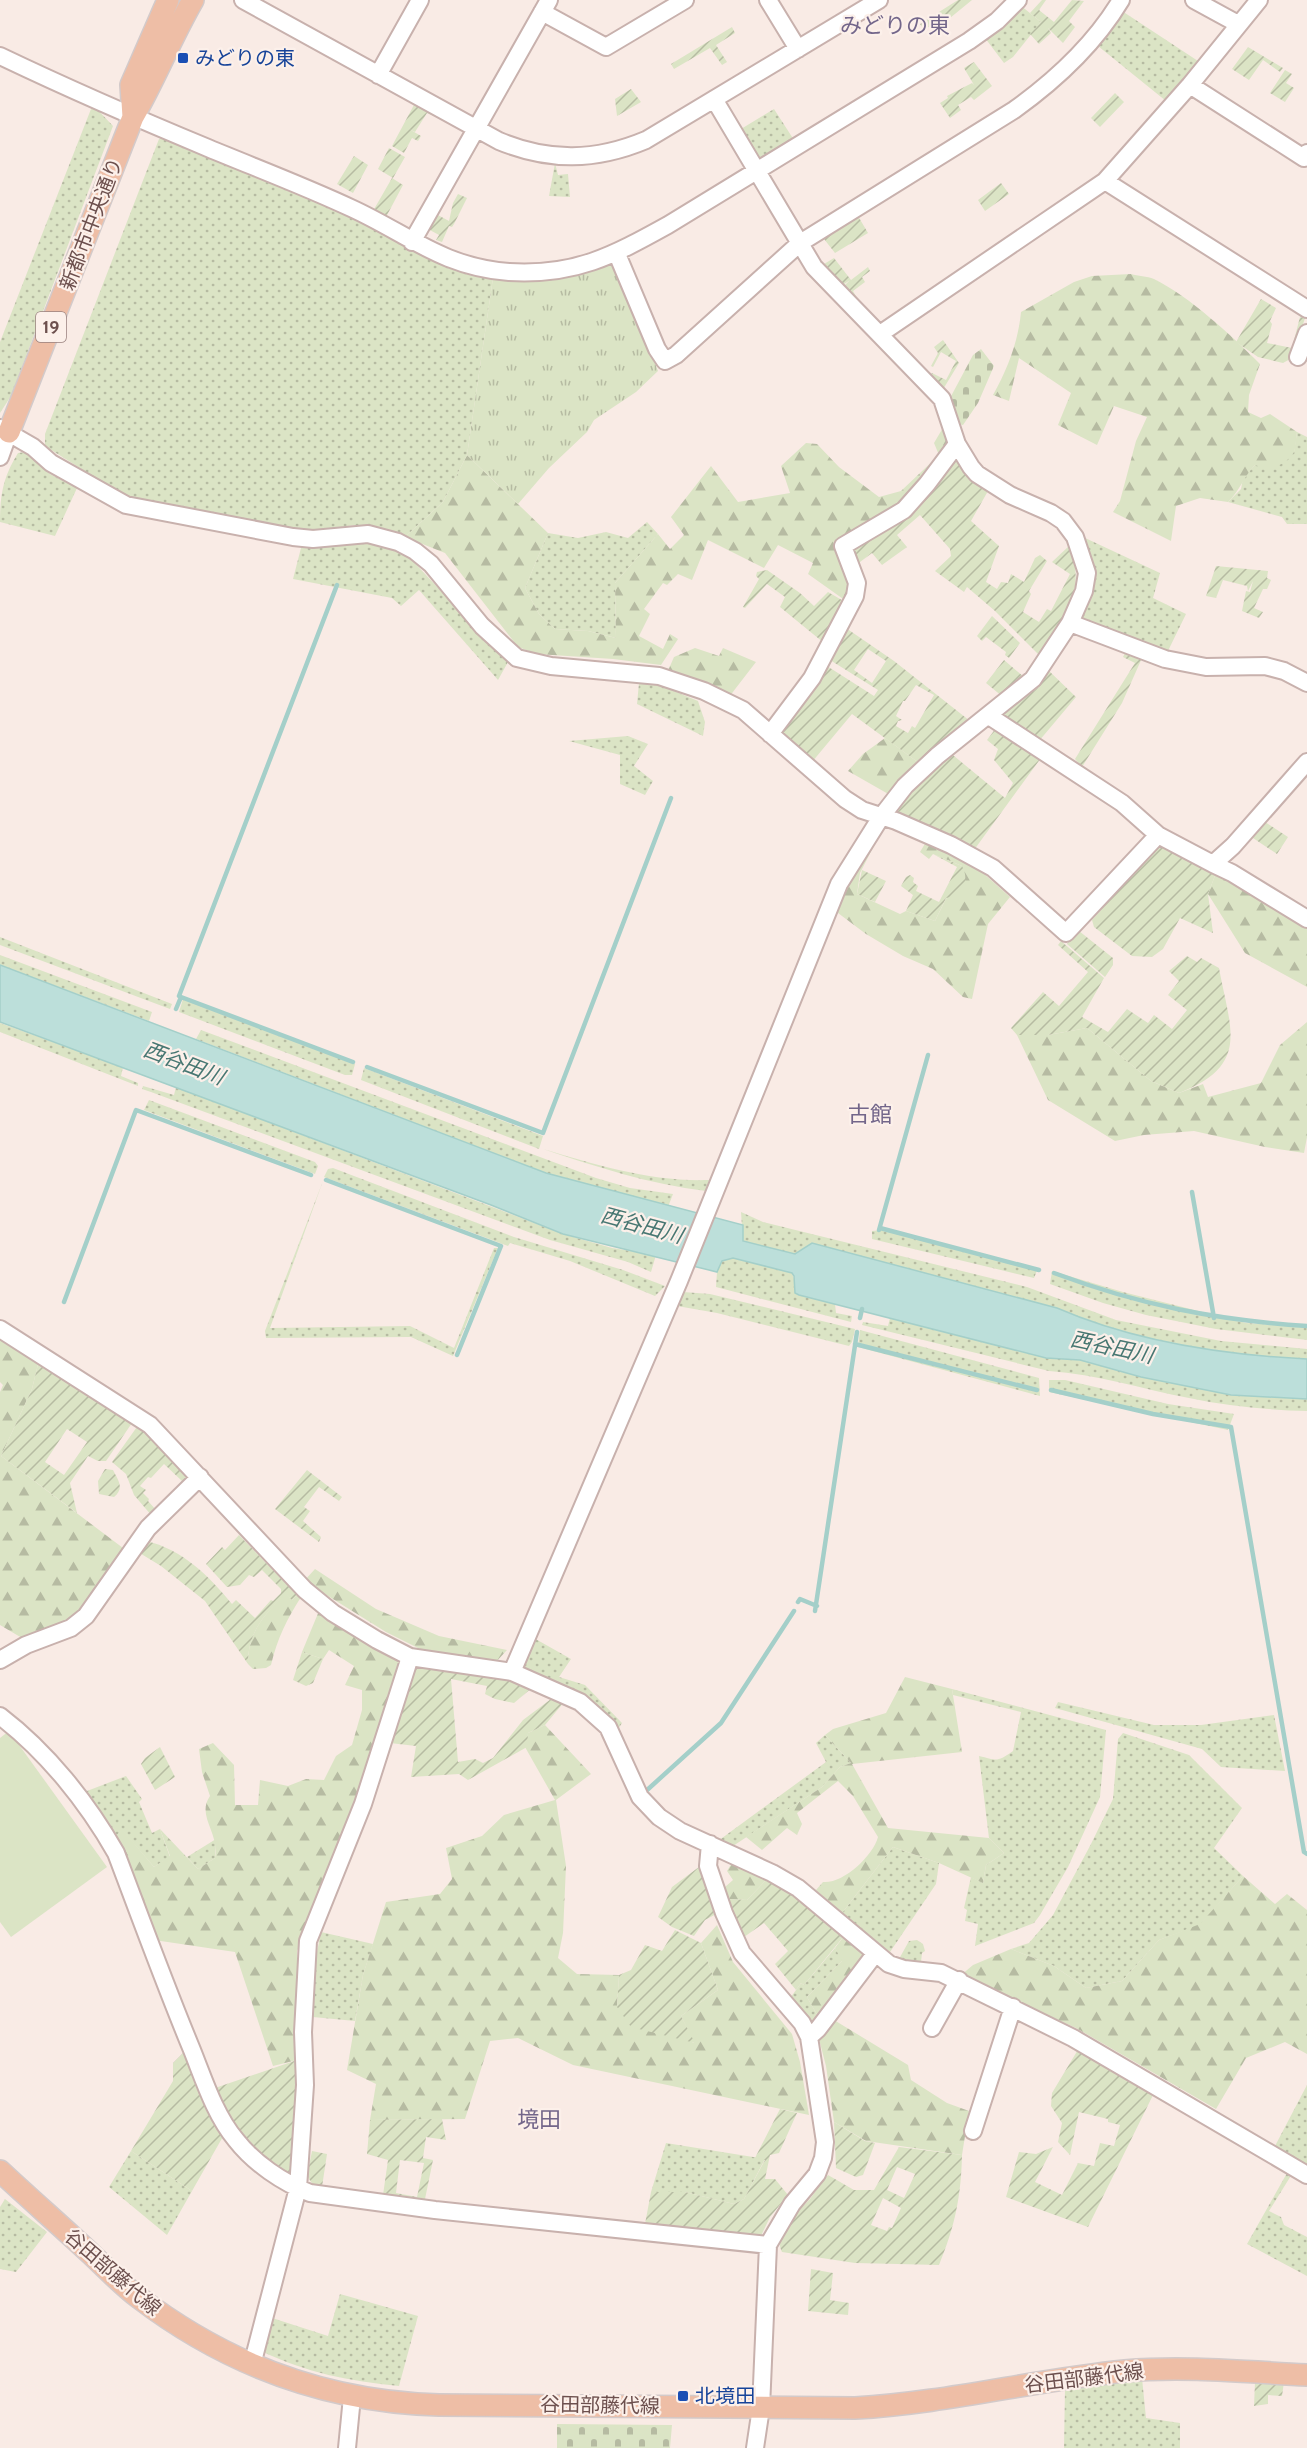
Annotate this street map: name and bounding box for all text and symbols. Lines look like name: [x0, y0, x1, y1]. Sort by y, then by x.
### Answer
district label: みどりの東: [840, 12, 950, 39]
place label: みどりの東: [195, 46, 295, 70]
marker: みどりの東: [176, 51, 190, 65]
street label: 新都市中央通り: [55, 154, 127, 294]
road number: 19: [36, 312, 66, 342]
water label: 西谷田川: [140, 1036, 230, 1090]
district label: 古館: [848, 1101, 892, 1128]
water label: 西谷田川: [598, 1202, 688, 1248]
water label: 西谷田川: [1068, 1326, 1158, 1368]
district label: 境田: [517, 2106, 561, 2133]
street label: 谷田部藤代線: [60, 2224, 166, 2320]
street label: 谷田部藤代線: [1023, 2359, 1145, 2397]
place label: 北境田: [695, 2384, 755, 2408]
marker: 北境田: [676, 2389, 690, 2403]
street label: 谷田部藤代線: [540, 2392, 660, 2418]

